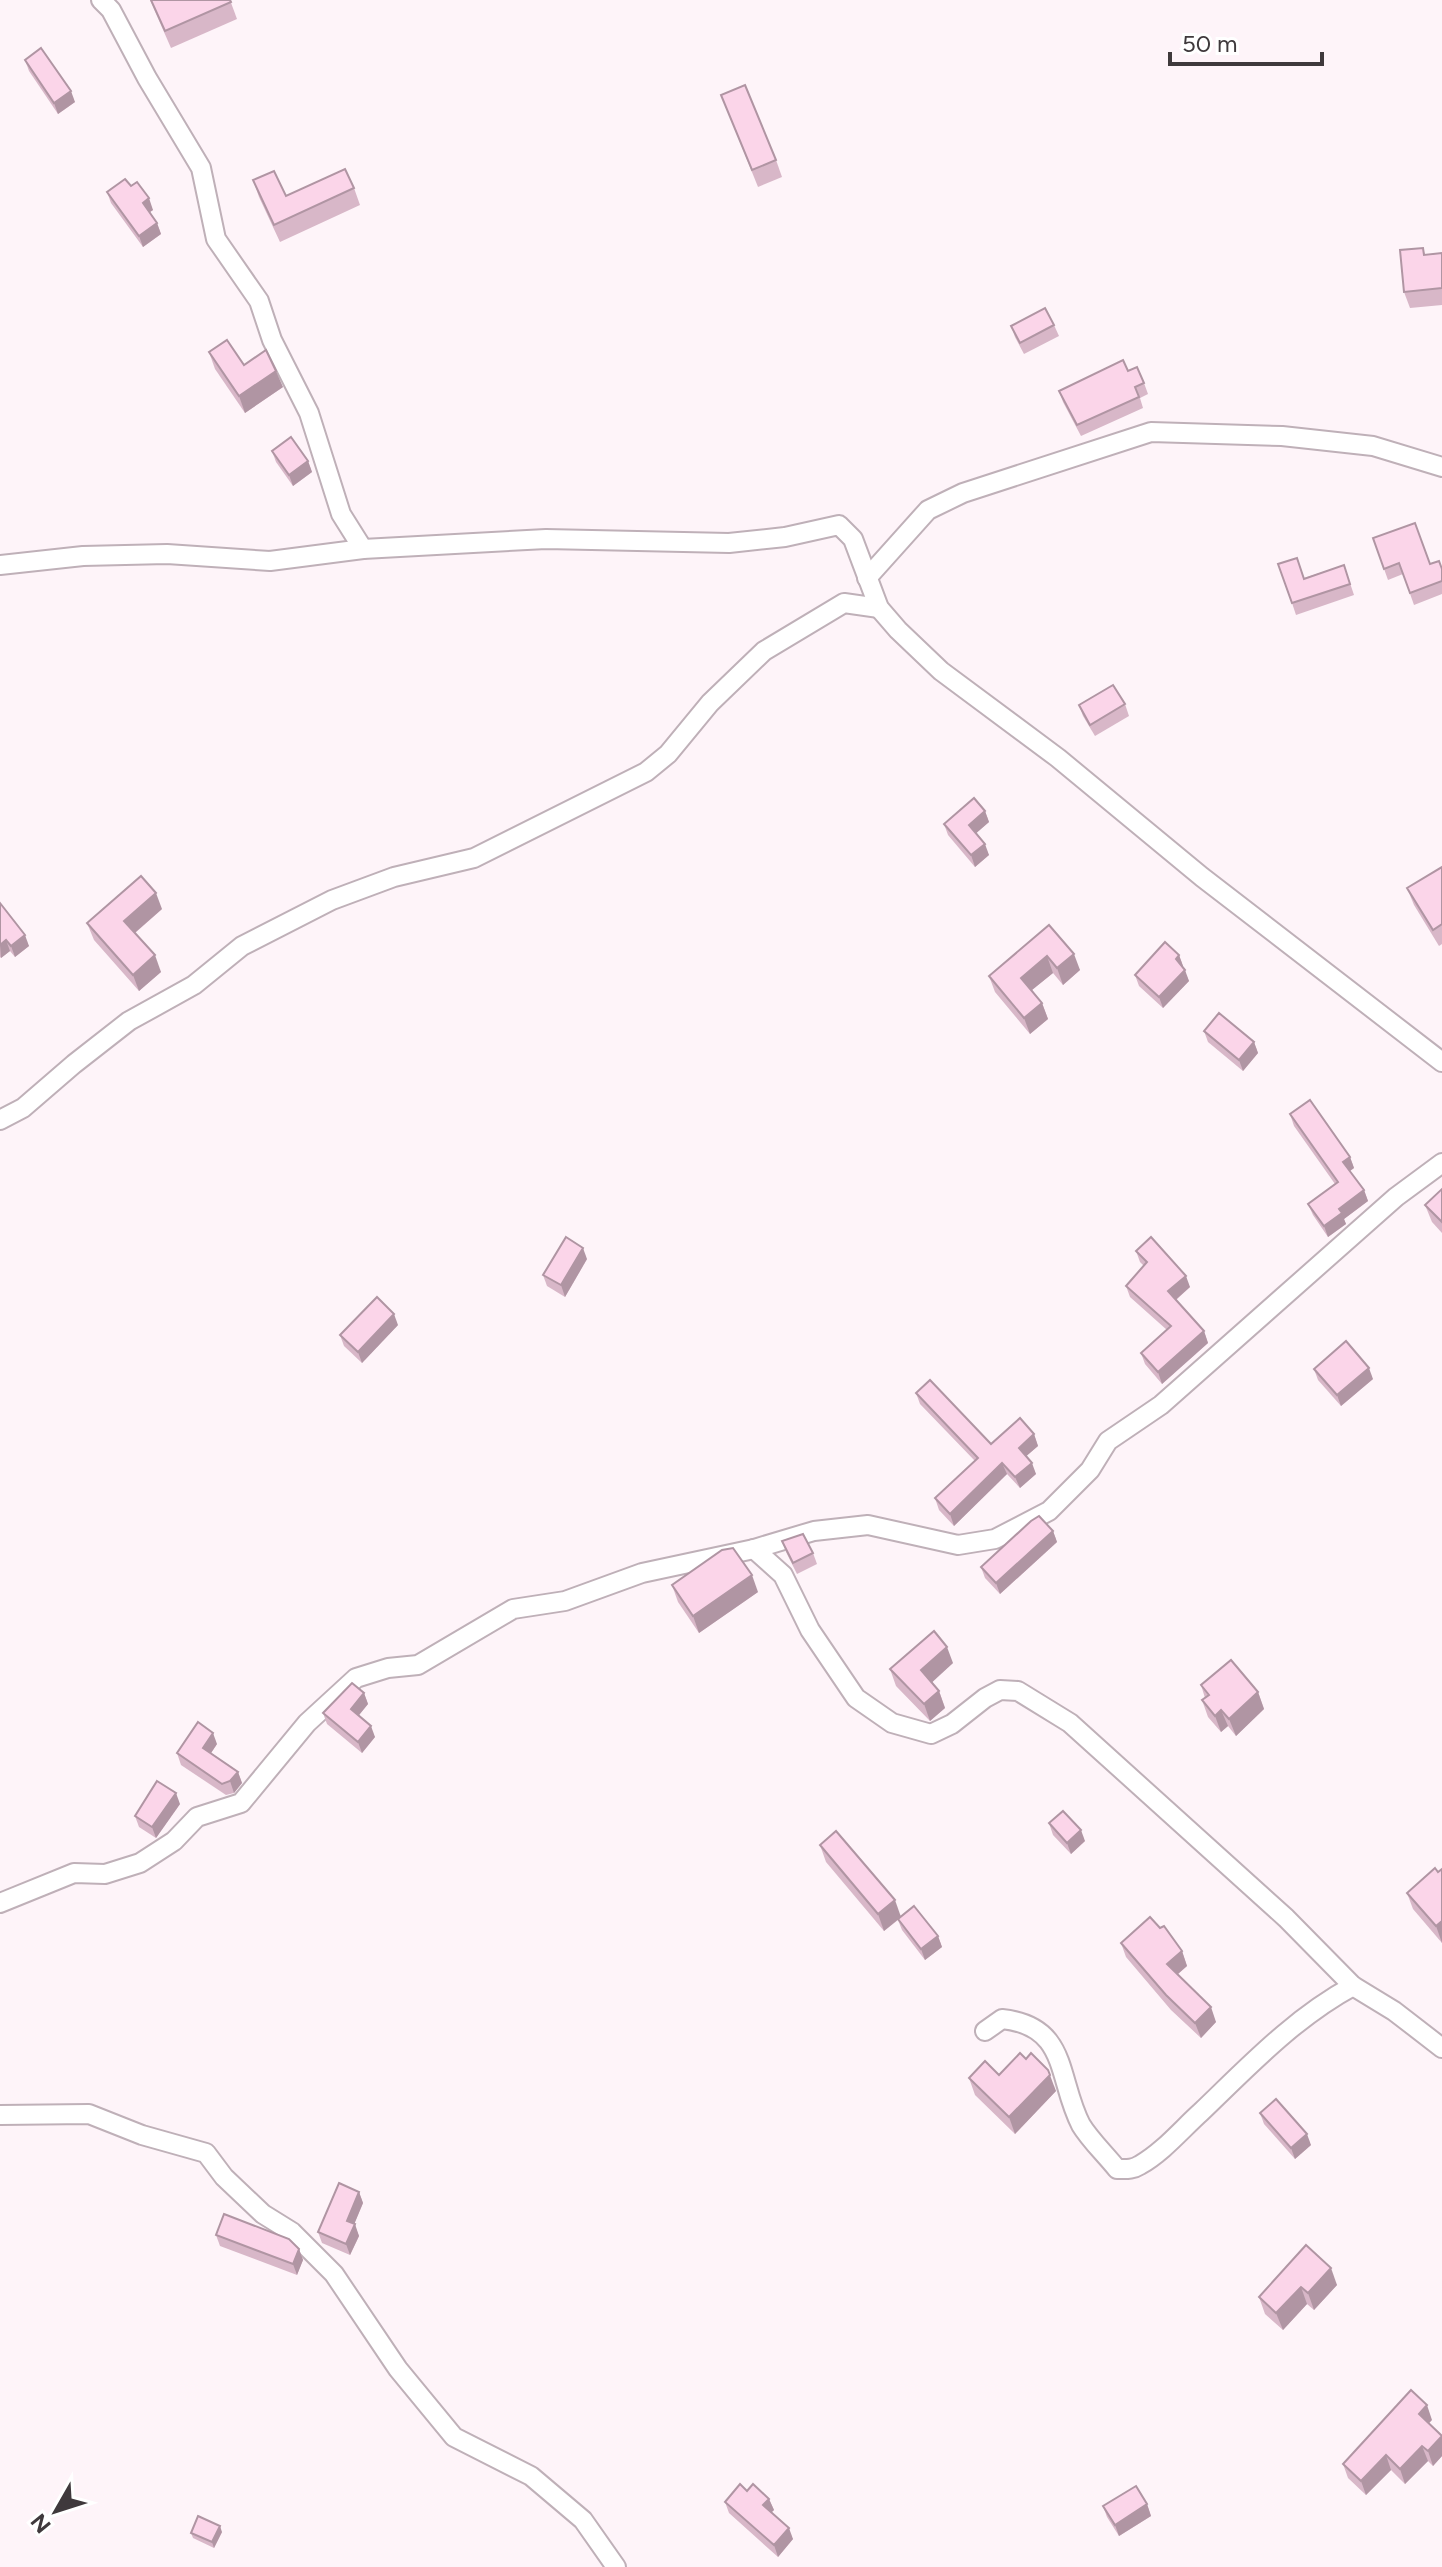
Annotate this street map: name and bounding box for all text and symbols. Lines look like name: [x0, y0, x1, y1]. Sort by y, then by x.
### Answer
scale bar: [1170, 16, 1322, 66]
text: 50 m: [1182, 29, 1238, 58]
north arrow: [16, 2471, 96, 2551]
text: N: [25, 2508, 57, 2538]

